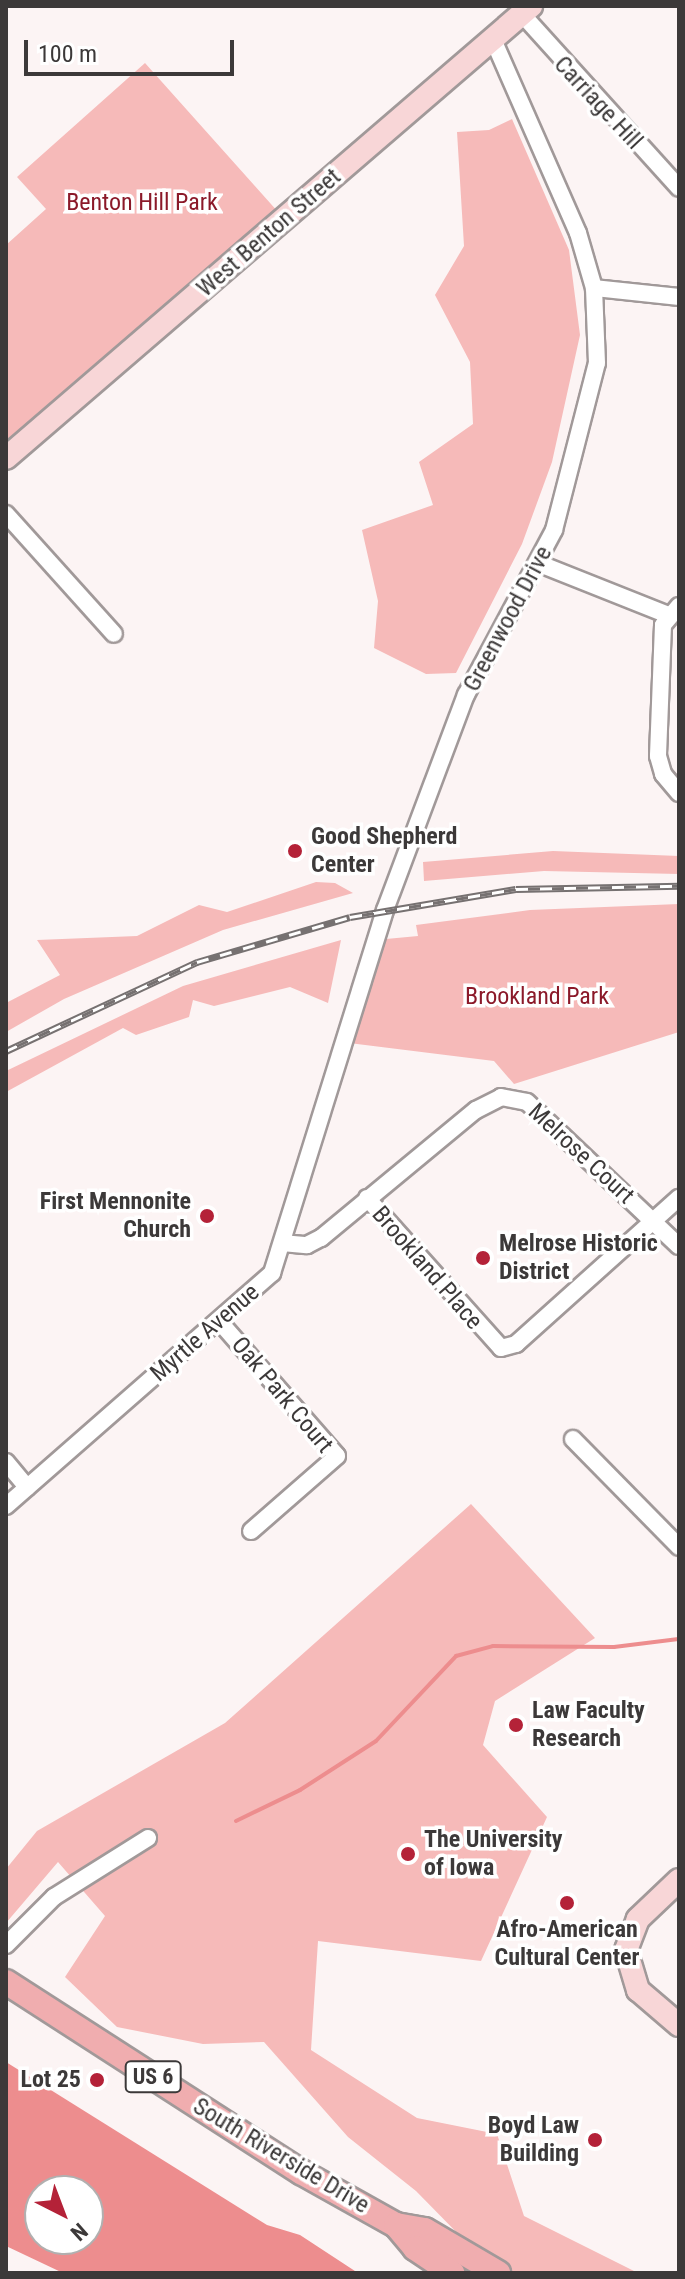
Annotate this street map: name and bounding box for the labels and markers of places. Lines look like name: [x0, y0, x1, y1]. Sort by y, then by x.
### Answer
place label: Good Shepherd Center: [311, 823, 457, 879]
marker: Good Shepherd Center: [286, 842, 304, 860]
place label: First Mennonite Church: [40, 1188, 191, 1244]
marker: First Mennonite Church: [198, 1207, 216, 1225]
place label: Melrose Historic District: [499, 1230, 658, 1286]
marker: Melrose Historic District: [474, 1249, 492, 1267]
place label: Law Faculty Research: [532, 1697, 645, 1753]
marker: Law Faculty Research: [507, 1716, 525, 1734]
place label: The University of Iowa: [424, 1826, 562, 1882]
marker: The University of Iowa: [399, 1845, 417, 1863]
marker: Afro-American Cultural Center: [558, 1894, 576, 1912]
place label: Afro-American Cultural Center: [495, 1916, 639, 1972]
place label: Lot 25: [20, 2066, 81, 2094]
marker: Lot 25: [88, 2071, 106, 2089]
place label: Boyd Law Building: [488, 2112, 579, 2168]
marker: Boyd Law Building: [586, 2131, 604, 2149]

